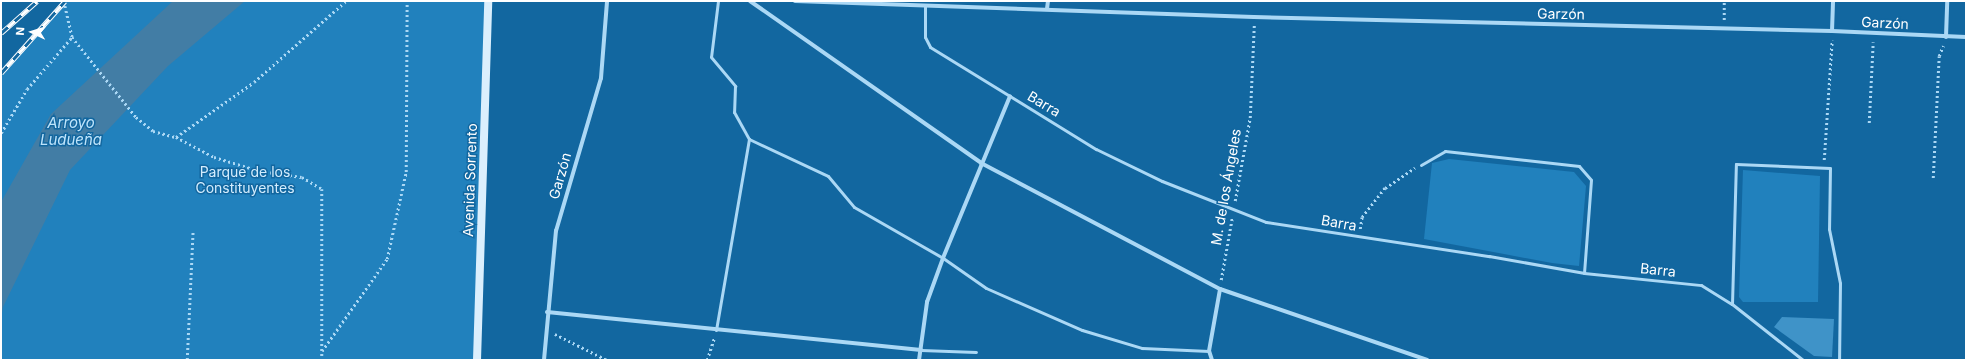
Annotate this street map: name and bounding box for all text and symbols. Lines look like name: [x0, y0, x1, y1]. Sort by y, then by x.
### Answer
street label: Garzón: [1537, 5, 1585, 23]
north arrow: [12, 12, 52, 52]
street label: Garzón: [1861, 13, 1909, 33]
text: N: [13, 26, 27, 36]
street label: Barra: [1024, 88, 1064, 120]
water label: Arroyo Ludueña: [40, 113, 102, 148]
street label: Avenida Sorrento: [460, 123, 480, 237]
street label: M. de los Ángeles: [1207, 127, 1245, 247]
street label: Garzón: [545, 151, 575, 201]
park label: Parque de los Constituyentes: [195, 164, 295, 196]
street label: Barra: [1320, 212, 1358, 234]
street label: Barra: [1639, 260, 1677, 280]

